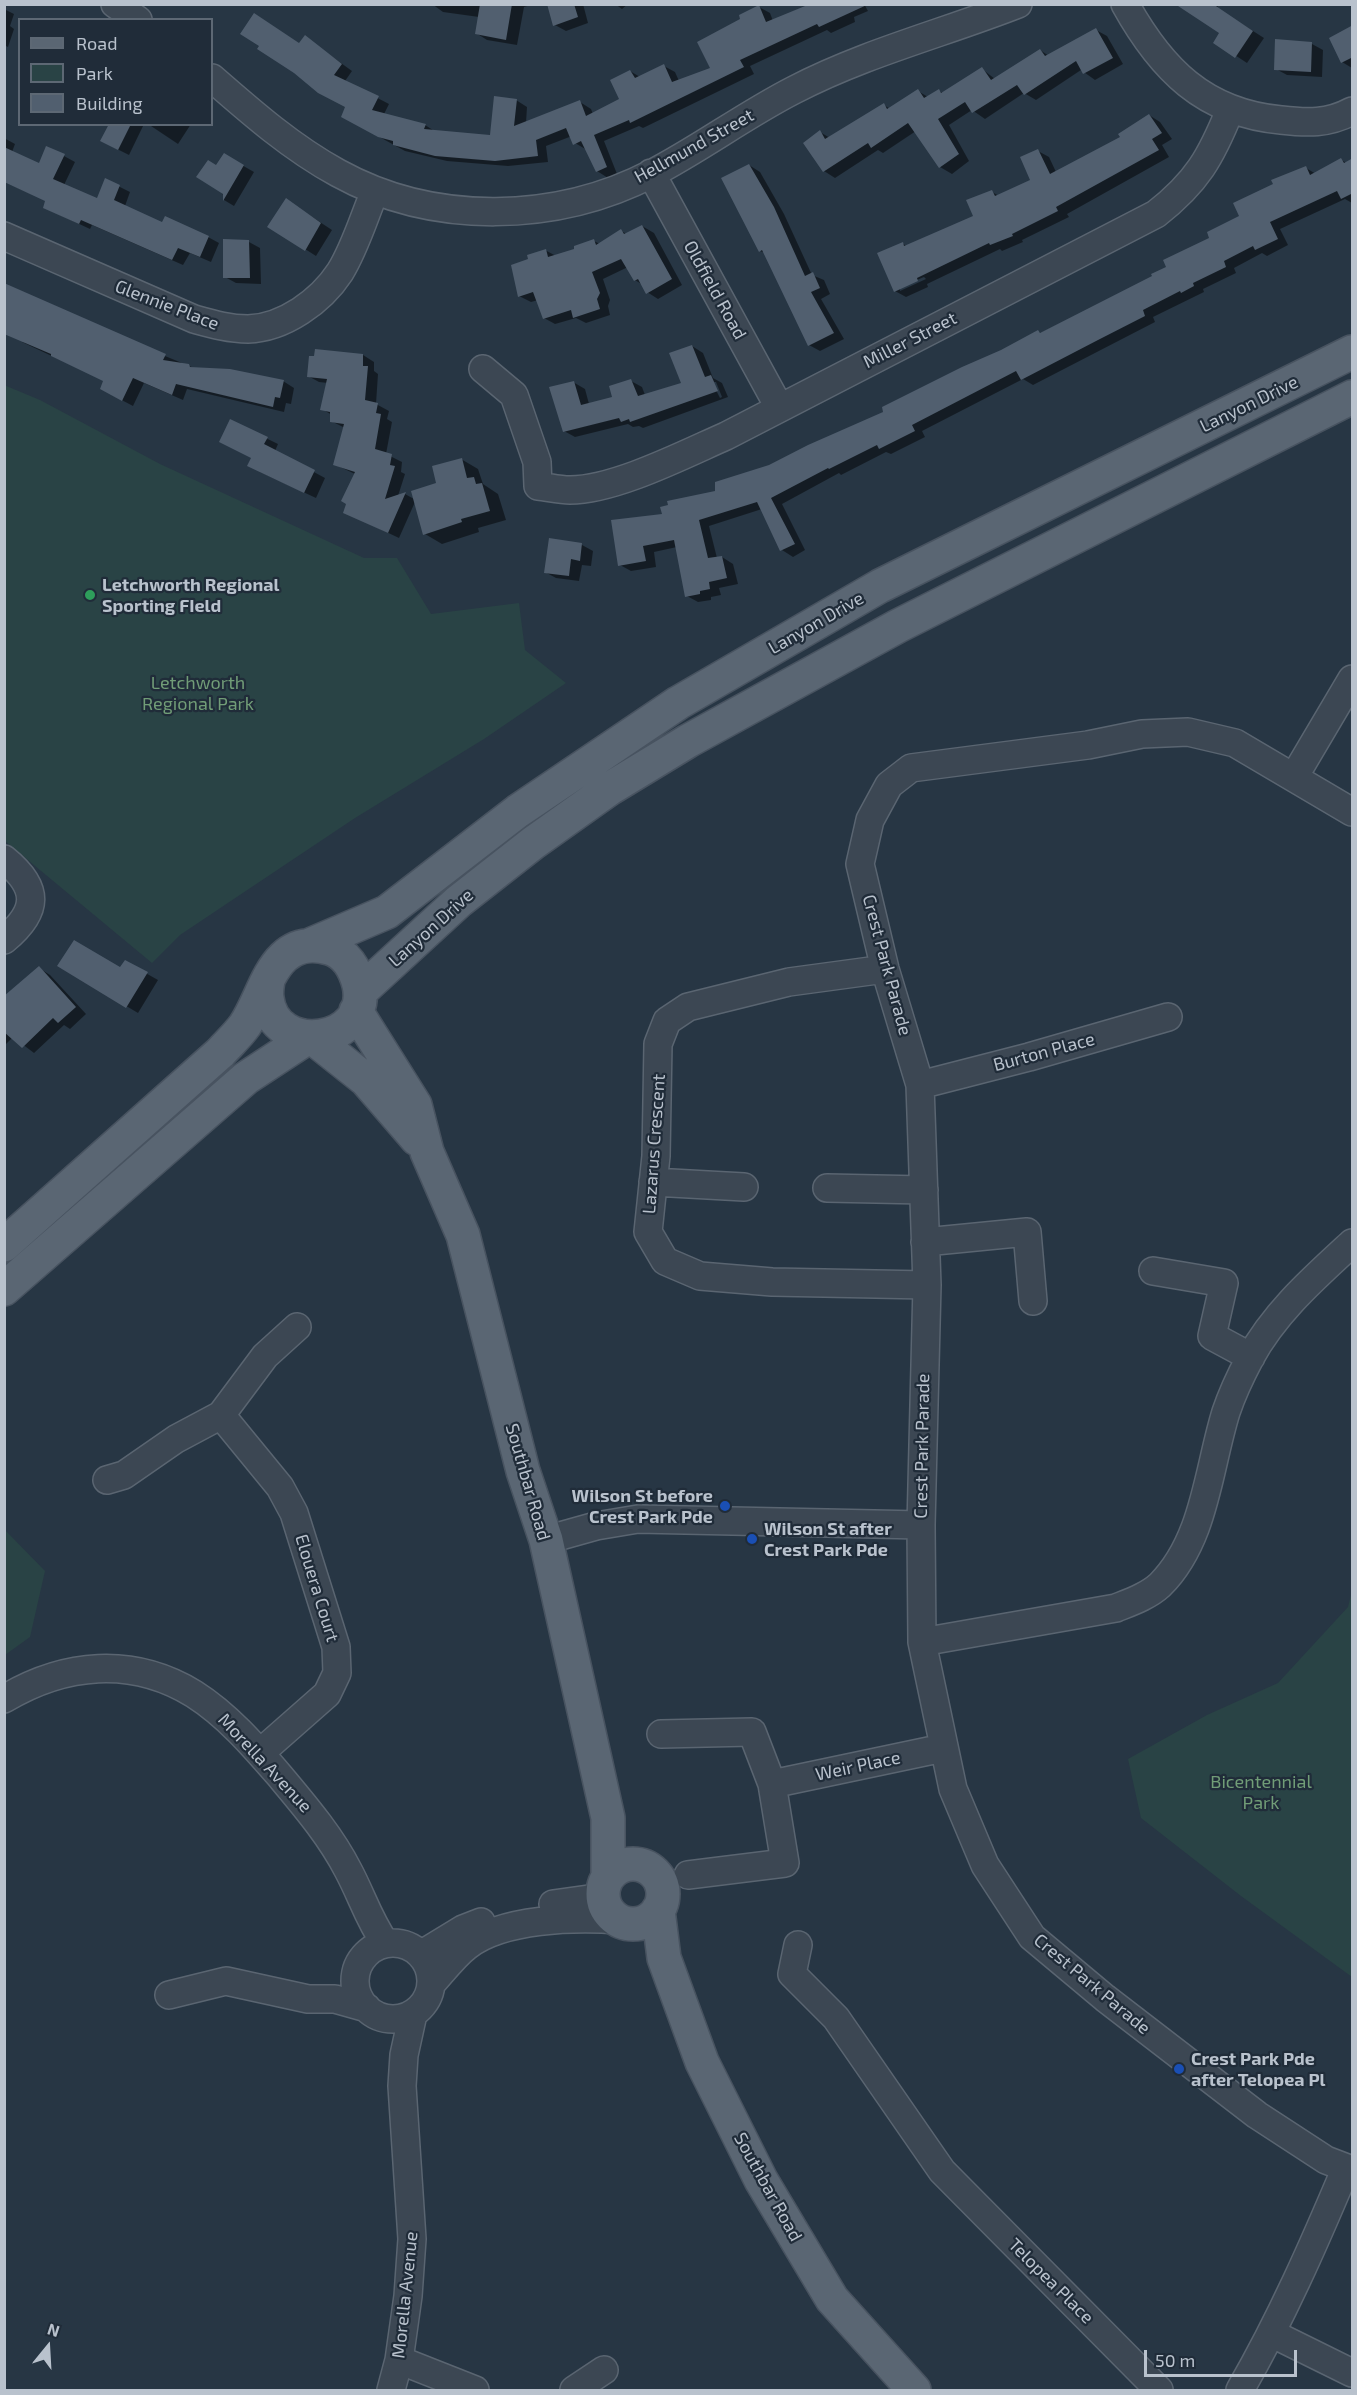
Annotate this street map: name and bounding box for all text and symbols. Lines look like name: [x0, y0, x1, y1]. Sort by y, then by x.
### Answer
legend: [18, 18, 213, 126]
text: Road: [76, 32, 117, 54]
text: Park: [76, 62, 113, 84]
text: Building: [76, 92, 143, 114]
street label: Hellmund Street: [631, 104, 757, 188]
street label: Oldfield Road: [679, 237, 751, 343]
street label: Glennie Place: [112, 275, 222, 335]
street label: Miller Street: [860, 307, 960, 373]
street label: Lanyon Drive: [1196, 371, 1302, 437]
place label: Letchworth Regional Sporting FIeld: [102, 574, 279, 616]
street label: Lanyon Drive: [765, 587, 867, 659]
marker: Letchworth Regional Sporting FIeld: [83, 588, 97, 602]
park label: Letchworth Regional Park: [142, 672, 254, 714]
street label: Lanyon Drive: [384, 884, 478, 972]
street label: Crest Park Parade: [858, 892, 916, 1038]
street label: Burton Place: [991, 1028, 1097, 1076]
street label: Lazarus Crescent: [638, 1073, 670, 1215]
street label: Crest Park Parade: [910, 1373, 934, 1519]
street label: Southbar Road: [501, 1421, 555, 1543]
place label: Wilson St before Crest Park Pde: [572, 1485, 713, 1528]
marker: Wilson St before Crest Park Pde: [718, 1499, 732, 1513]
place label: Wilson St after Crest Park Pde: [764, 1518, 892, 1561]
street label: Elouera Court: [290, 1532, 344, 1644]
marker: Wilson St after Crest Park Pde: [745, 1532, 759, 1546]
street label: Morella Avenue: [214, 1709, 316, 1817]
street label: Weir Place: [814, 1746, 902, 1786]
park label: Bicentennial Park: [1210, 1771, 1312, 1814]
street label: Crest Park Parade: [1029, 1929, 1155, 2039]
place label: Crest Park Pde after Telopea Pl: [1191, 2048, 1325, 2090]
marker: Crest Park Pde after Telopea Pl: [1172, 2062, 1186, 2076]
street label: Southbar Road: [729, 2129, 807, 2245]
street label: Morella Avenue: [388, 2230, 422, 2360]
street label: Telopea Place: [1004, 2234, 1098, 2328]
north arrow: [18, 2317, 78, 2377]
text: N: [45, 2319, 62, 2340]
scale bar: [1147, 2338, 1300, 2376]
text: 50 m: [1155, 2349, 1195, 2371]

